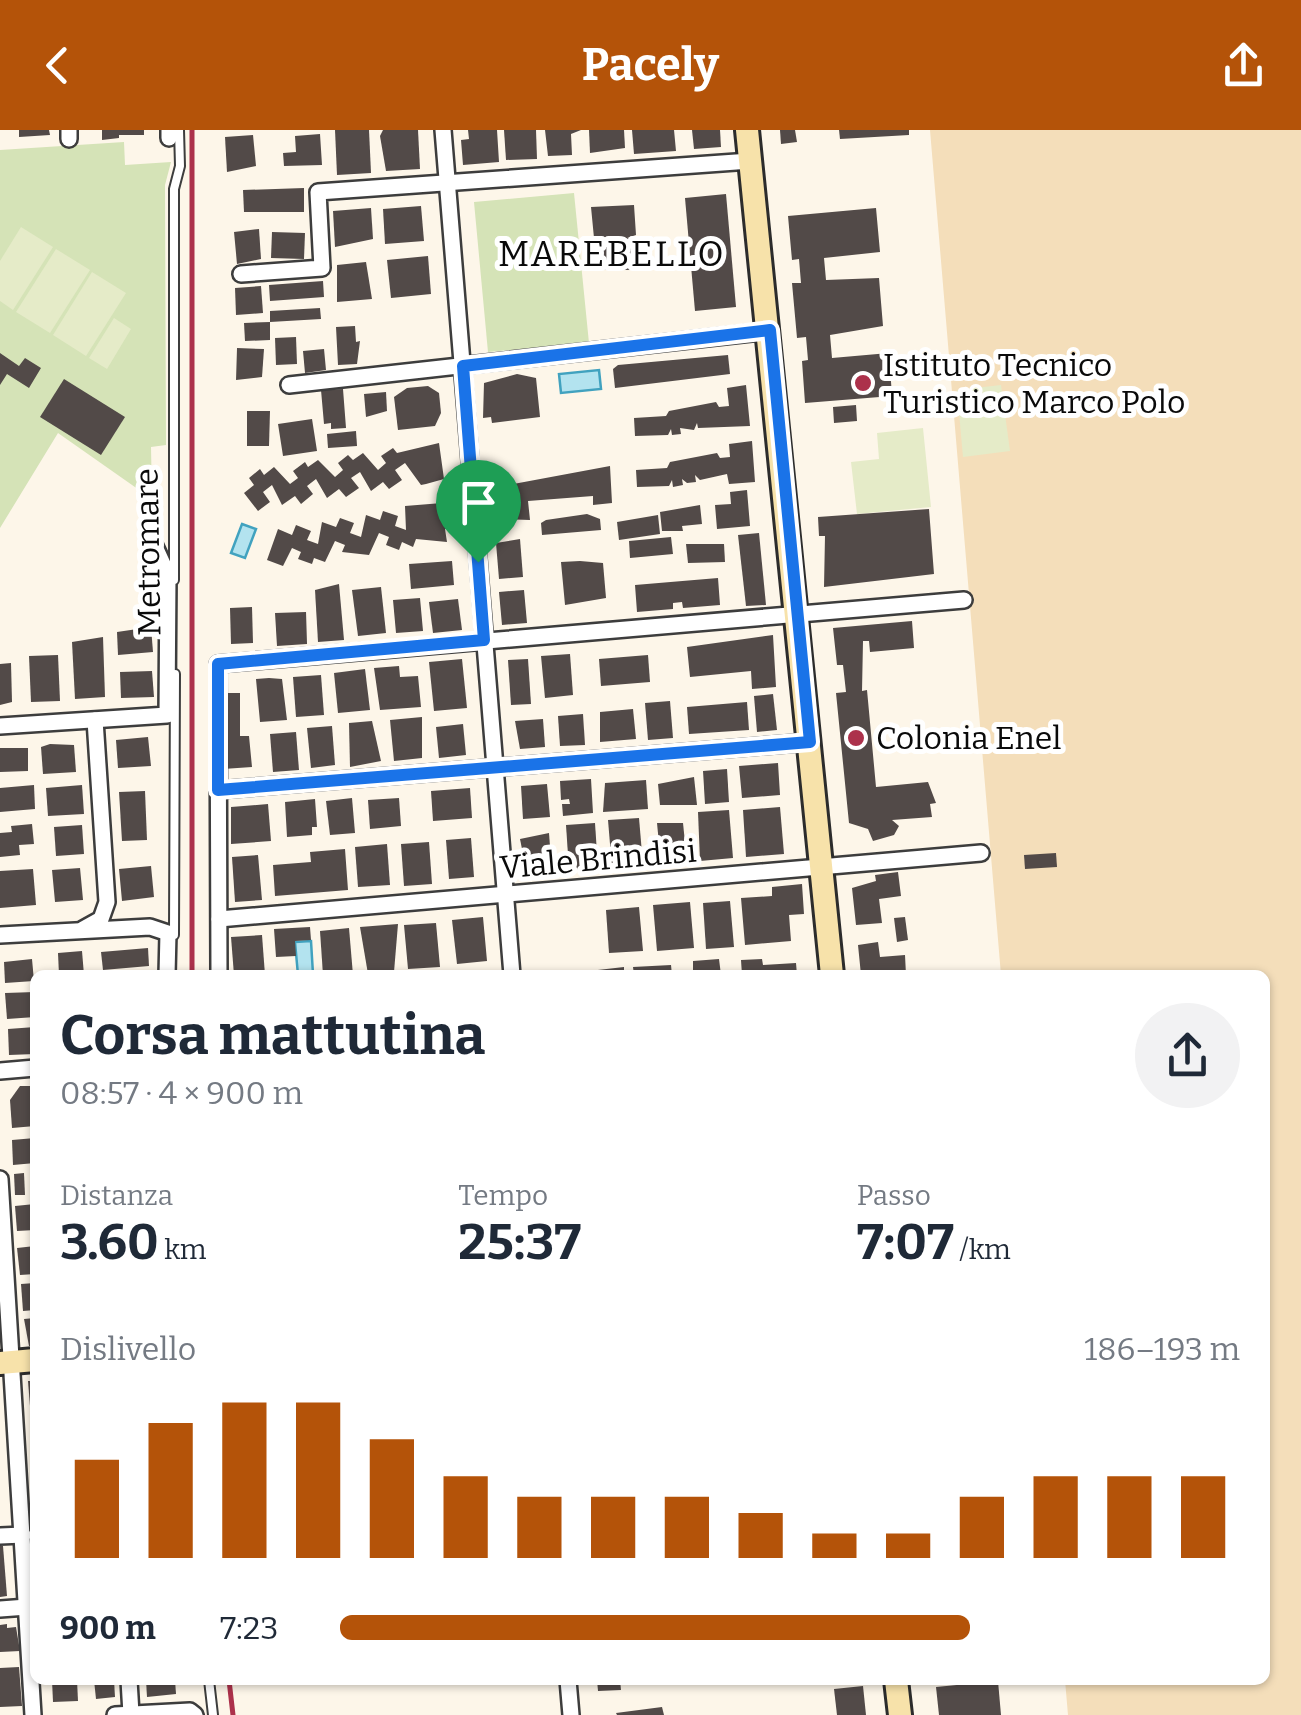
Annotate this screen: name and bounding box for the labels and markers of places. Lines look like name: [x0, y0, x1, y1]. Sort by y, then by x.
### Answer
place label: Istituto Tecnico Turistico Marco Polo: [883, 346, 1185, 421]
marker: Istituto Tecnico Turistico Marco Polo: [852, 372, 874, 394]
pin: [436, 460, 521, 563]
place label: Colonia Enel: [876, 719, 1062, 757]
marker: Colonia Enel: [845, 727, 867, 749]

